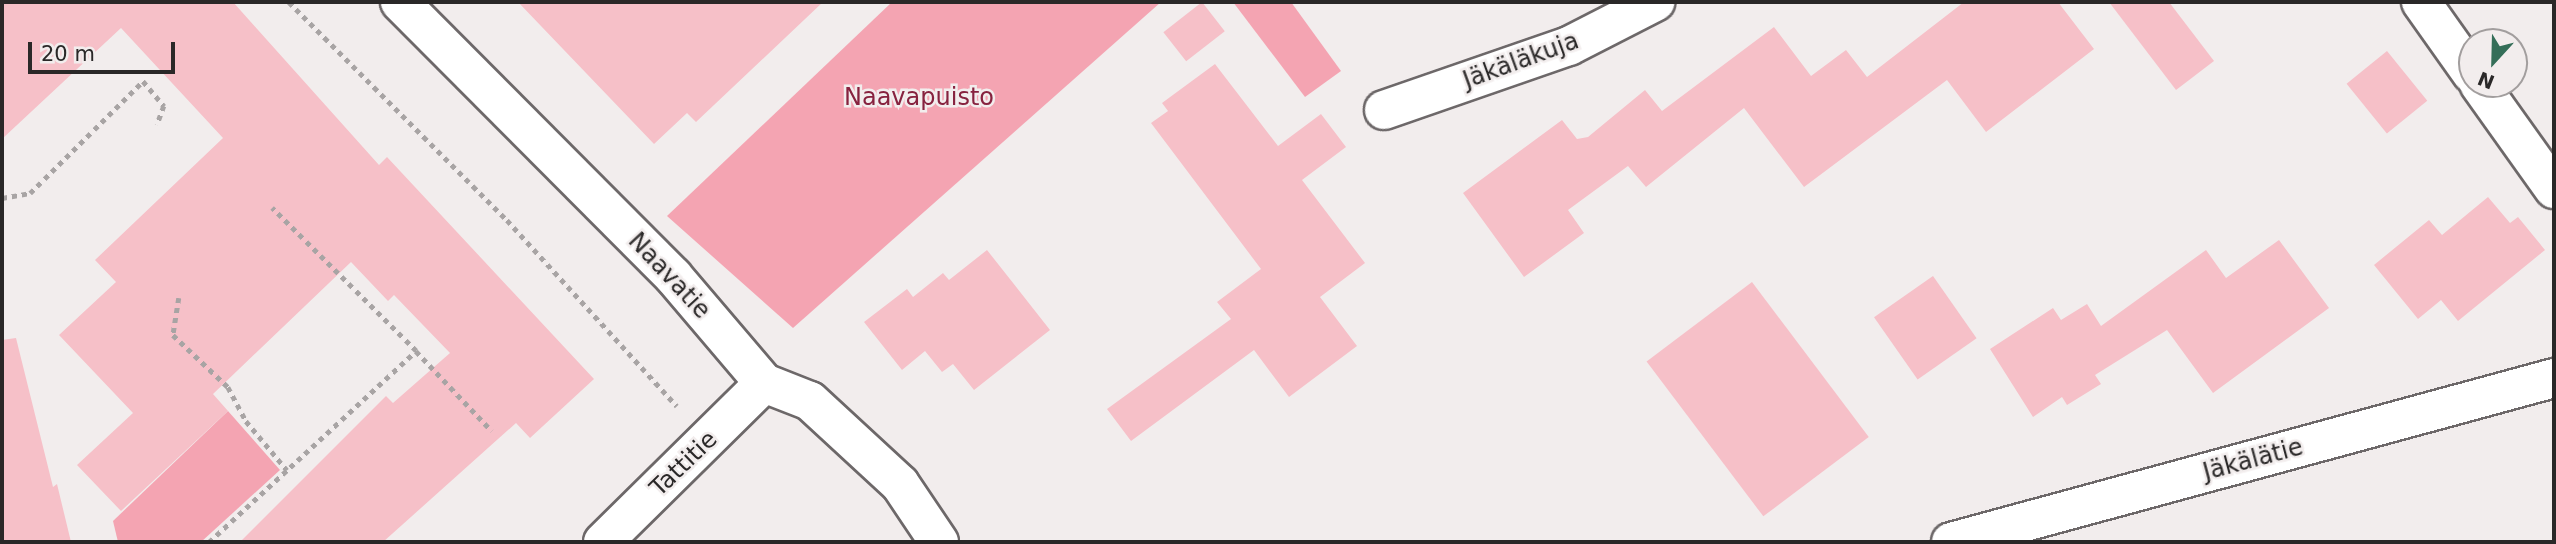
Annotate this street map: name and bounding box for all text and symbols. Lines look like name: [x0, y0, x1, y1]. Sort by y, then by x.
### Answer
street label: Jäkäläkuja: [1459, 27, 1583, 95]
scale bar: [32, 28, 178, 72]
north arrow: [2458, 28, 2528, 98]
text: 20 m: [41, 42, 95, 66]
text: N: [2474, 67, 2497, 94]
park label: Naavapuisto: [844, 84, 994, 112]
street label: Naavatie: [622, 227, 716, 325]
street label: Tattitie: [645, 425, 723, 503]
street label: Jäkälätie: [2200, 433, 2306, 487]

